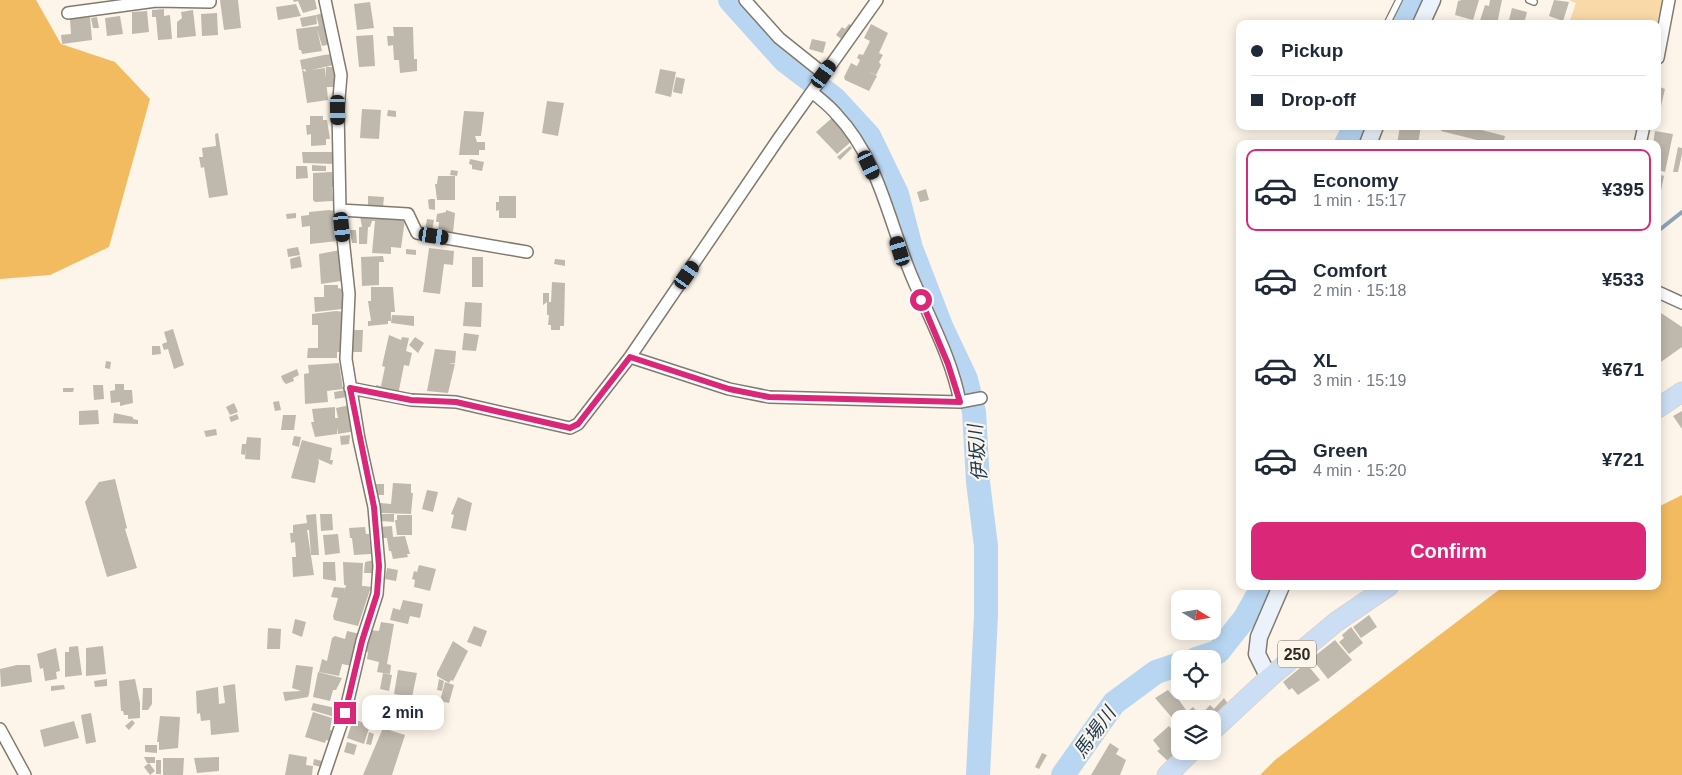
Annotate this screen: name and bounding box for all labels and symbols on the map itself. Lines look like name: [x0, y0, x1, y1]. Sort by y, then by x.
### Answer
car: [809, 57, 838, 91]
car: [330, 95, 345, 125]
car: [855, 148, 882, 182]
car: [332, 211, 351, 243]
car: [418, 226, 449, 246]
car: [888, 234, 911, 268]
car: [672, 258, 701, 292]
route start: [910, 289, 932, 311]
water label: 伊坂川: [964, 422, 990, 482]
north arrow: [1171, 590, 1221, 640]
road number: 250: [1278, 641, 1316, 668]
callout: 2 min: [362, 696, 445, 730]
water label: 馬場川: [1069, 701, 1121, 762]
route end: [334, 702, 356, 724]

